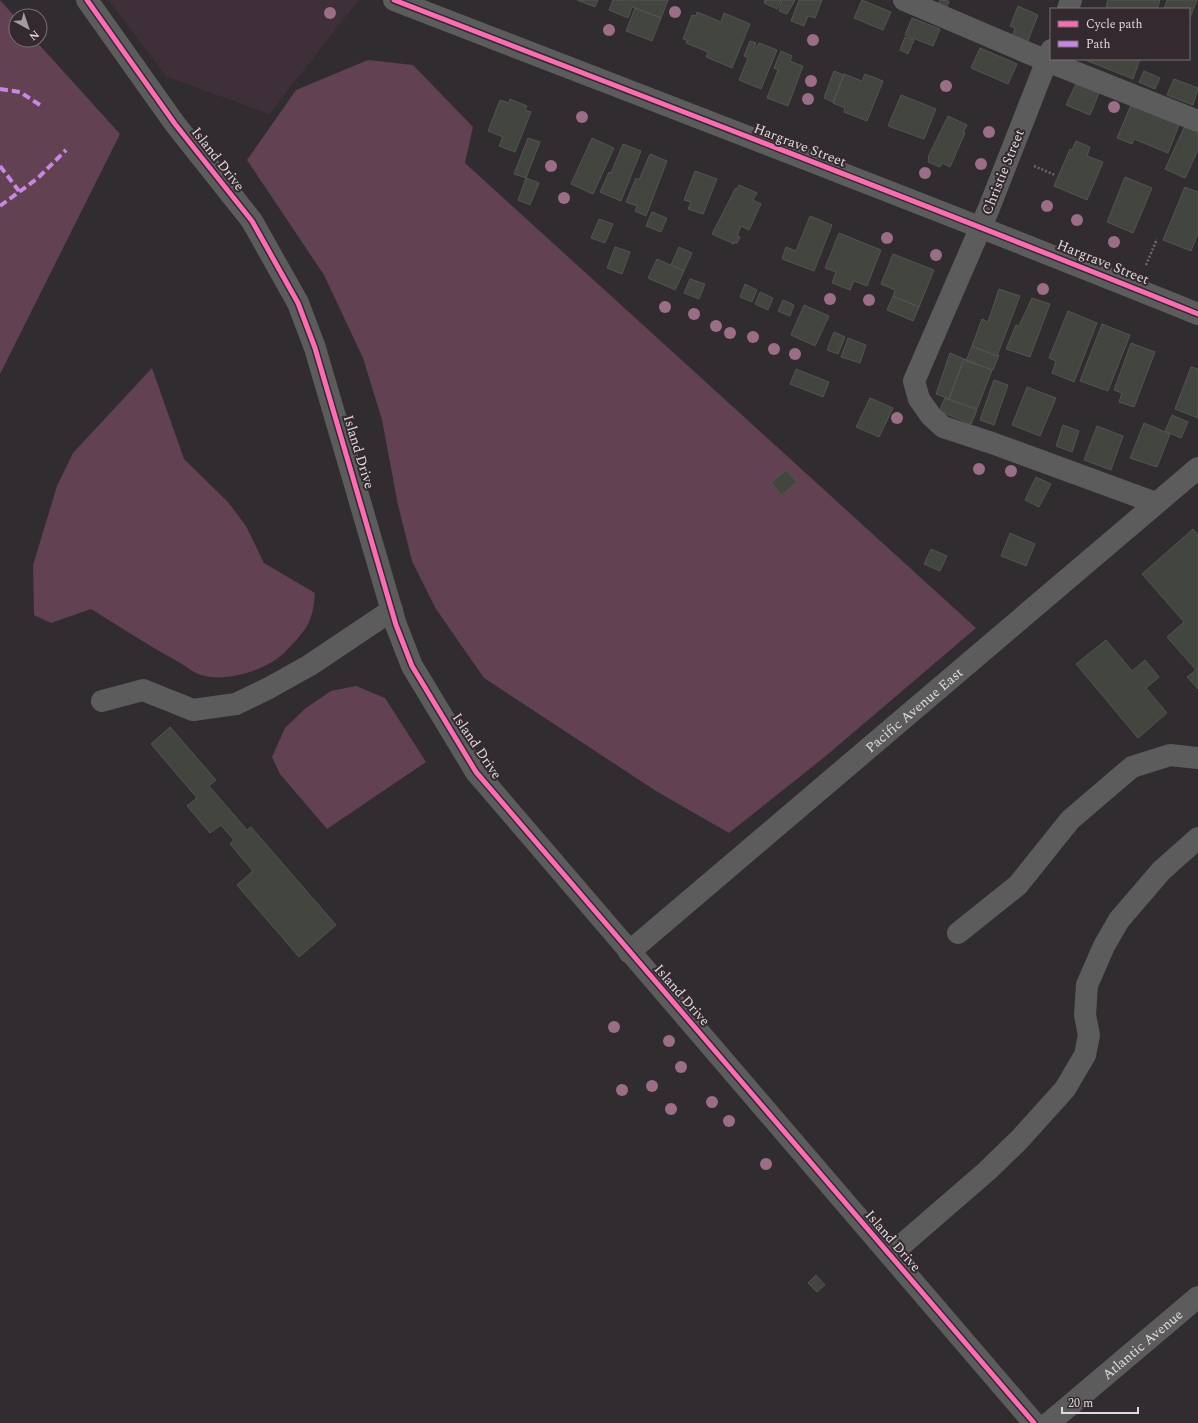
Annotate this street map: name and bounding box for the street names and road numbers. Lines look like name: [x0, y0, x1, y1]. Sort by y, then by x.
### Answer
street label: Hargrave Street: [751, 118, 849, 172]
street label: Island Drive: [186, 122, 250, 196]
street label: Christie Street: [976, 126, 1030, 218]
street label: Hargrave Street: [1054, 234, 1152, 290]
street label: Island Drive: [338, 412, 380, 492]
street label: Pacific Avenue East: [860, 662, 967, 757]
street label: Island Drive: [447, 709, 507, 784]
street label: Island Drive: [649, 959, 715, 1031]
street label: Island Drive: [860, 1205, 926, 1277]
street label: Atlantic Avenue: [1097, 1304, 1187, 1385]

